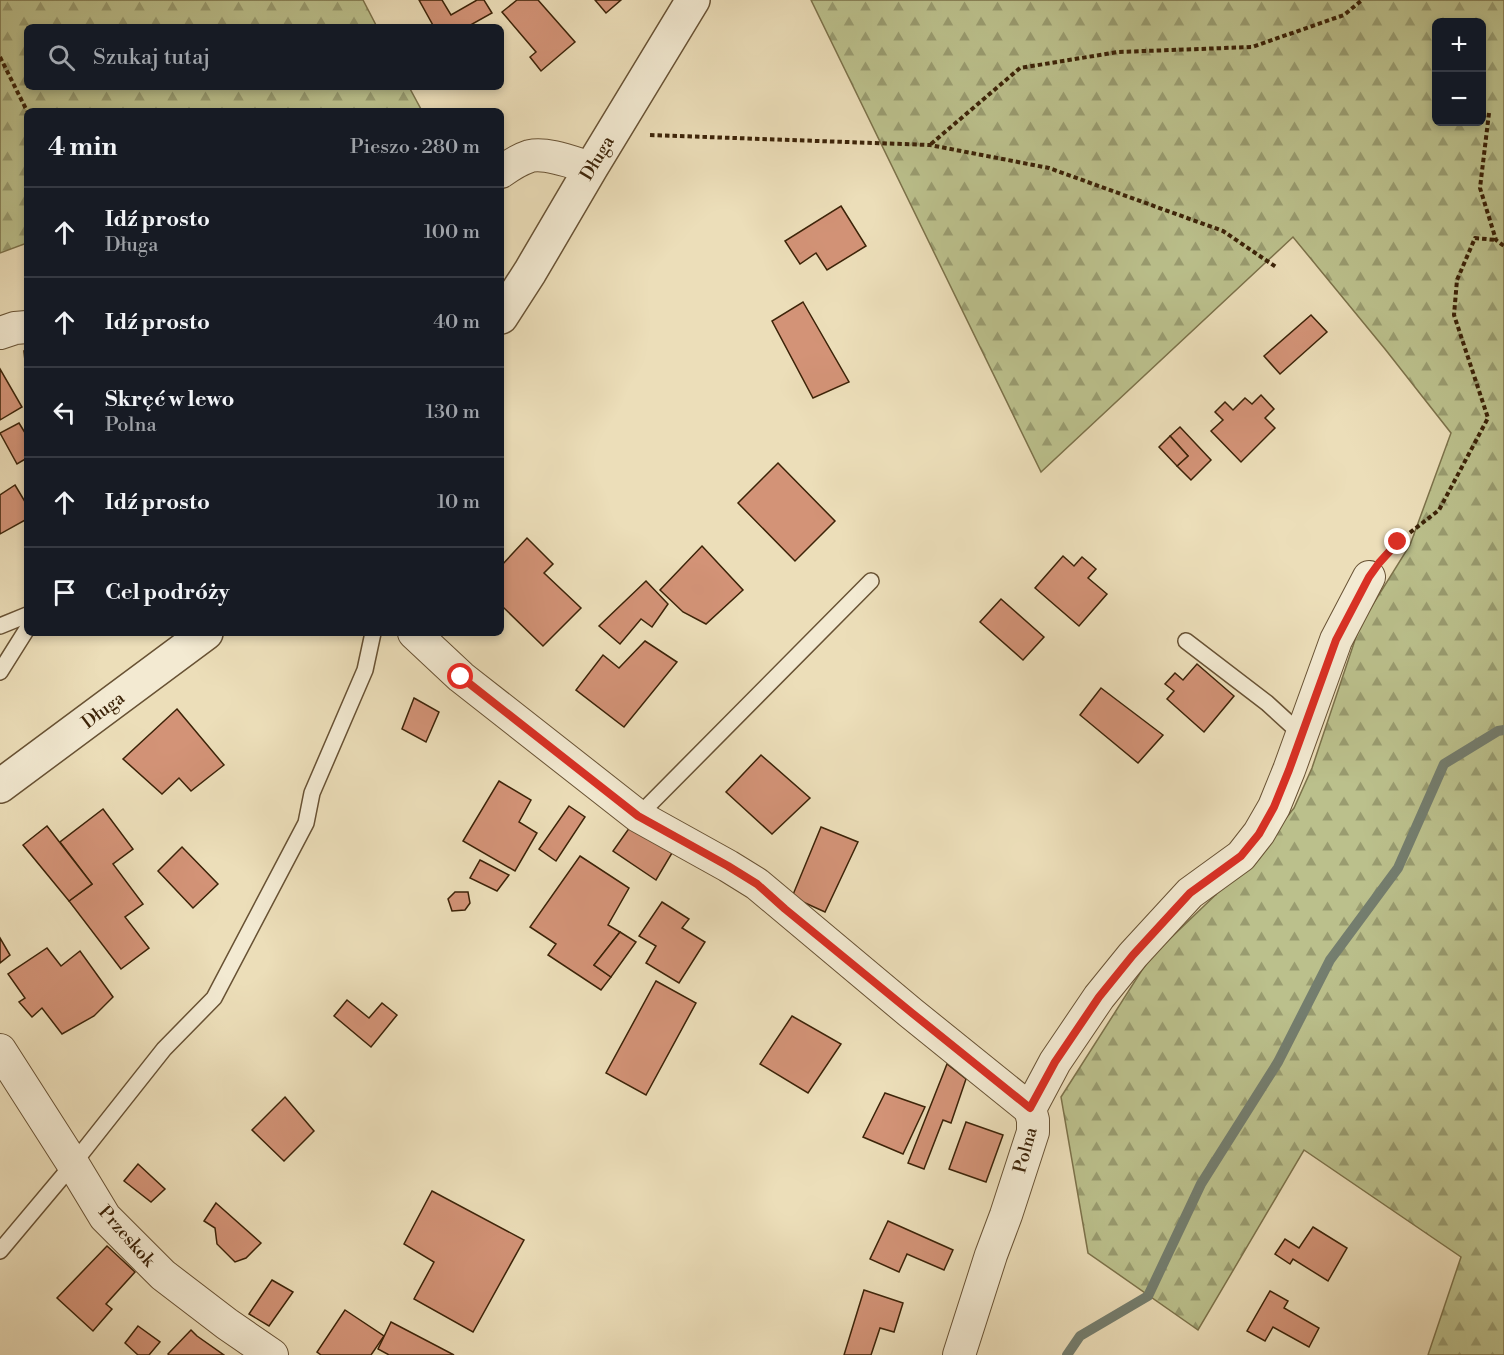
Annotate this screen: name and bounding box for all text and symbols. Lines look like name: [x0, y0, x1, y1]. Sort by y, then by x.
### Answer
map controls: [1432, 18, 1486, 126]
button: +: [1432, 18, 1486, 72]
search box: [24, 24, 504, 90]
icon: search: [45, 41, 78, 74]
text: Szukaj tutaj: [93, 44, 210, 71]
button: −: [1432, 72, 1486, 126]
text: 4 min: [48, 131, 118, 163]
street label: Długa: [575, 131, 620, 185]
text: Pieszo · 280 m: [350, 135, 480, 160]
text: Idź prosto: [105, 206, 210, 233]
icon: ahead: [48, 216, 81, 249]
text: 100 m: [424, 220, 480, 245]
text: Długa: [105, 233, 158, 258]
icon: ahead: [48, 306, 81, 339]
text: Idź prosto: [105, 309, 210, 336]
text: 40 m: [433, 310, 480, 335]
text: Skręć w lewo: [105, 386, 234, 413]
icon: left: [48, 396, 81, 429]
text: 130 m: [425, 400, 480, 425]
text: Polna: [105, 413, 157, 438]
icon: ahead: [48, 486, 81, 519]
text: Idź prosto: [105, 489, 210, 516]
text: 10 m: [437, 490, 480, 515]
route end: [1384, 528, 1410, 554]
icon: arrive: [48, 576, 81, 609]
text: Cel podróży: [105, 579, 229, 606]
route start: [447, 663, 473, 689]
street label: Długa: [77, 686, 130, 734]
street label: Polna: [1008, 1124, 1043, 1176]
street label: Przeskok: [93, 1201, 161, 1273]

